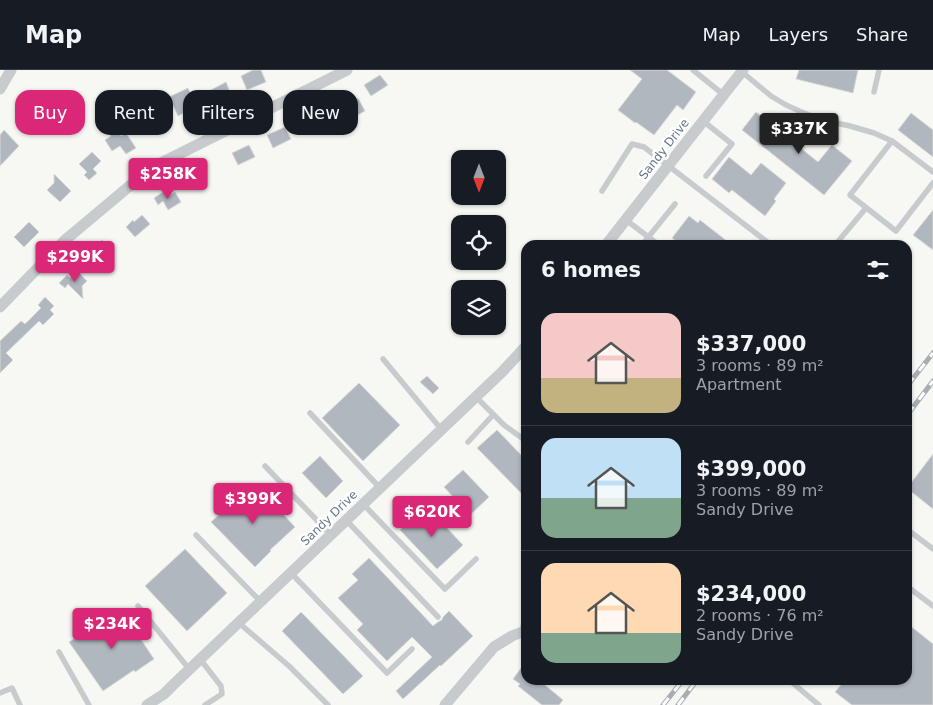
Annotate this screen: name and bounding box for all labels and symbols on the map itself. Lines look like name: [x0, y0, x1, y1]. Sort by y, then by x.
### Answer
pin: $337K: [764, 112, 834, 155]
street label: Sandy Drive: [636, 116, 692, 182]
north arrow: [451, 150, 506, 205]
pin: $258K: [133, 158, 203, 200]
pin: $299K: [40, 240, 110, 283]
pin: $399K: [218, 482, 288, 525]
street label: Sandy Drive: [298, 488, 360, 548]
pin: $620K: [397, 496, 467, 538]
pin: $234K: [77, 608, 147, 650]

